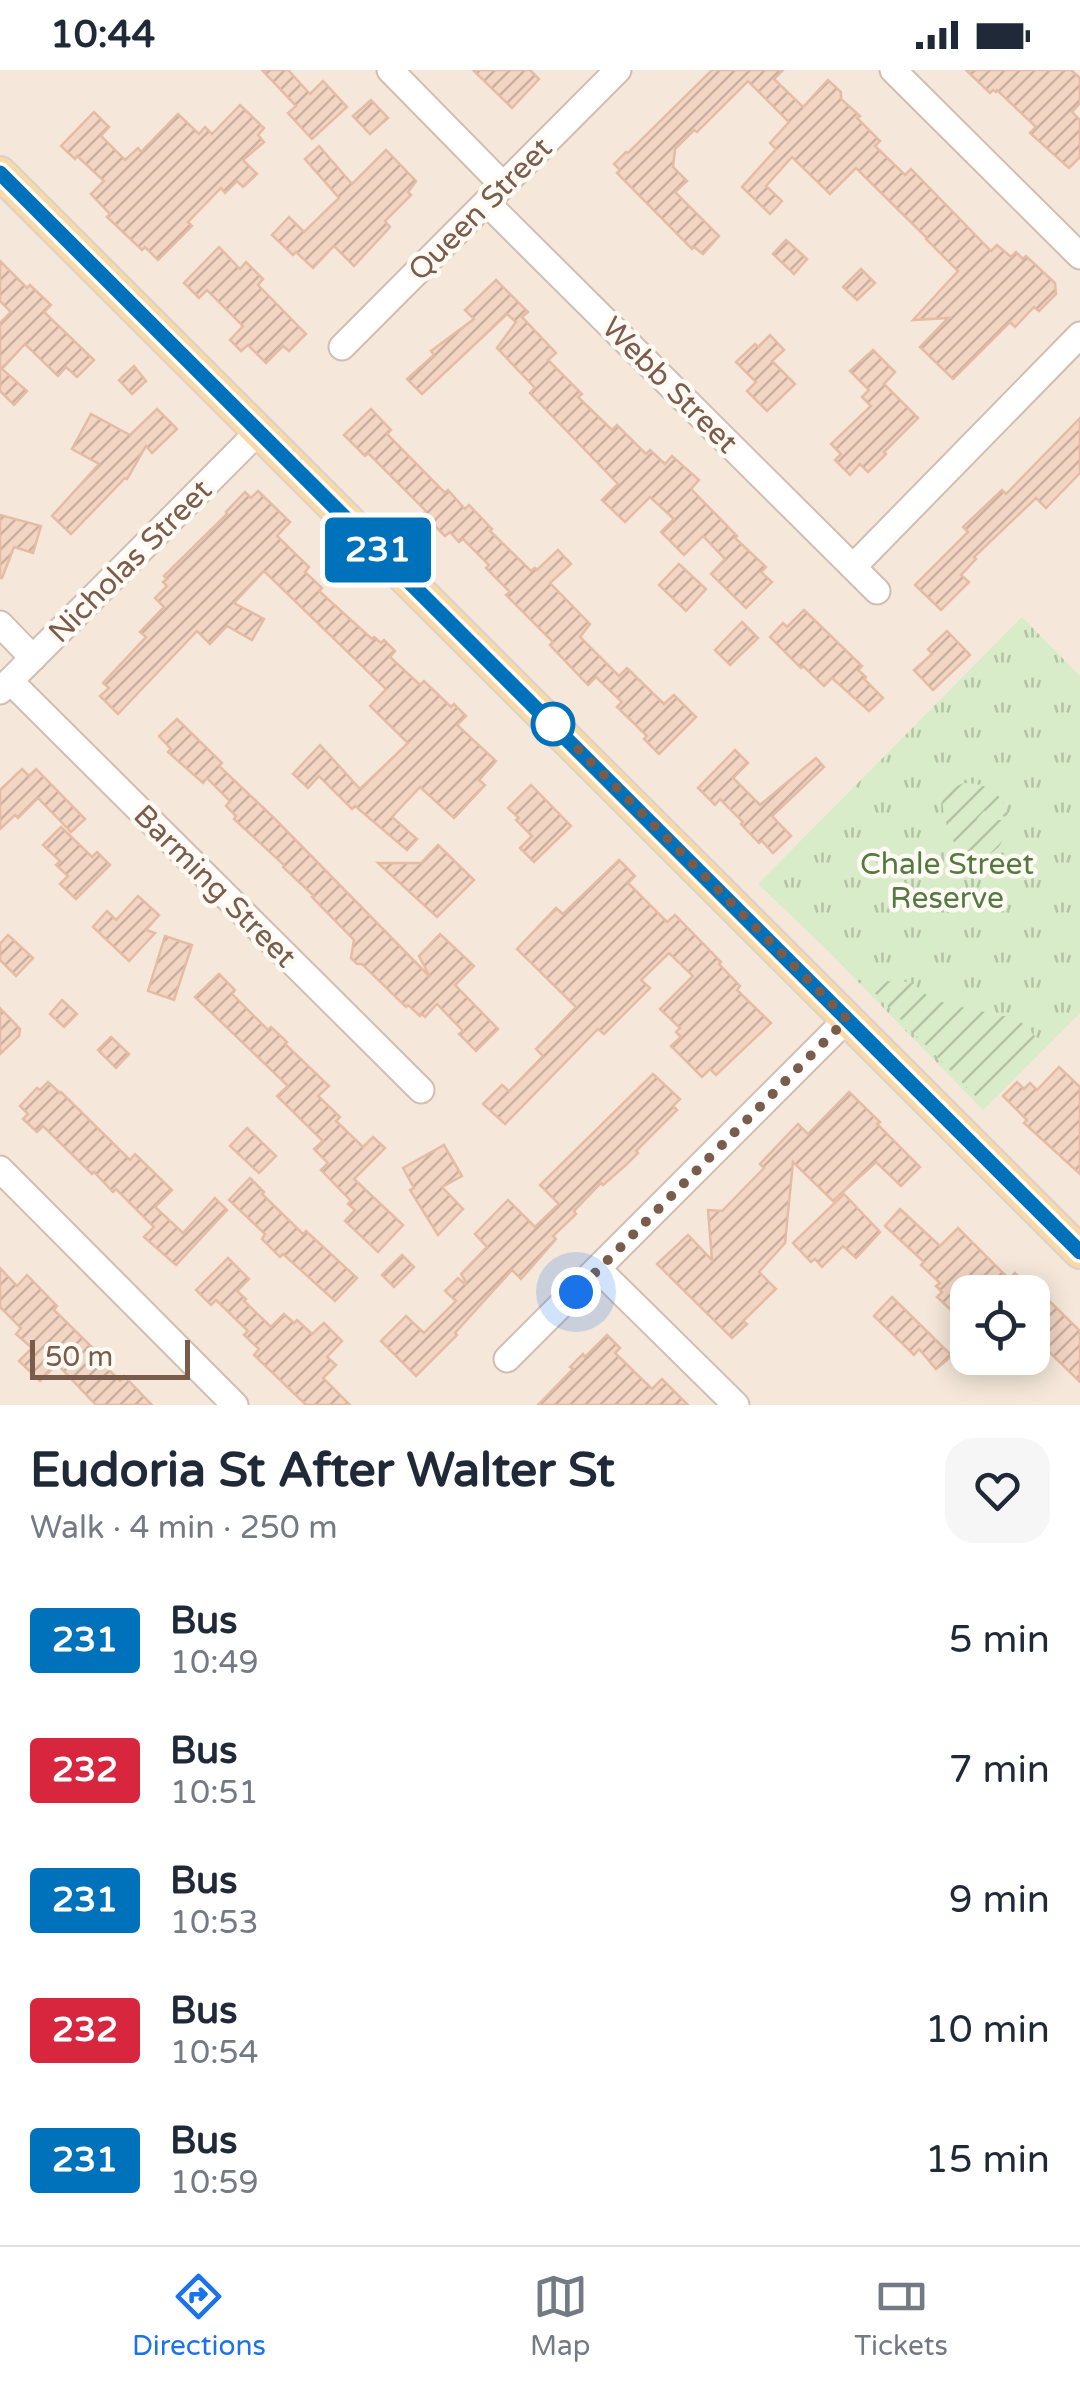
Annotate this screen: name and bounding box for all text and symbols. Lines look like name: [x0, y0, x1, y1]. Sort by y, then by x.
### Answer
text: 10:44: [50, 12, 155, 58]
street label: Queen Street: [401, 130, 560, 289]
street label: Webb Street: [594, 310, 745, 461]
street label: Nicholas Street: [41, 472, 220, 651]
line badge: 231: [320, 518, 436, 582]
text: 231: [345, 529, 411, 571]
unlabelled marker: [532, 703, 574, 745]
street label: Barming Street: [126, 797, 304, 975]
park label: Chale Street Reserve: [860, 846, 1034, 917]
your location: [551, 1267, 601, 1317]
map controls: [950, 1275, 1050, 1375]
button: locate: [950, 1275, 1050, 1375]
scale bar: [30, 1335, 190, 1380]
text: 50 m: [45, 1340, 113, 1374]
button: heart: [945, 1438, 1050, 1543]
text: Eudoria St After Walter St: [30, 1442, 615, 1500]
text: Walk · 4 min · 250 m: [30, 1509, 338, 1547]
text: Bus: [170, 1598, 237, 1644]
text: 5 min: [949, 1617, 1050, 1663]
text: 231: [52, 1619, 118, 1661]
text: 10:49: [170, 1644, 259, 1682]
text: Bus: [170, 1728, 237, 1774]
text: 7 min: [949, 1747, 1050, 1793]
text: 232: [52, 1749, 118, 1791]
text: 10:51: [170, 1774, 259, 1812]
text: Bus: [170, 1858, 237, 1904]
text: 9 min: [949, 1877, 1050, 1923]
text: 231: [52, 1879, 118, 1921]
text: 10:53: [170, 1904, 259, 1942]
text: Bus: [170, 1988, 237, 2034]
text: 10 min: [925, 2007, 1050, 2053]
text: 232: [52, 2009, 118, 2051]
text: 10:54: [170, 2034, 259, 2072]
text: Bus: [170, 2118, 237, 2164]
text: 15 min: [925, 2137, 1050, 2183]
text: 231: [52, 2139, 118, 2181]
text: 10:59: [170, 2164, 259, 2202]
tab: Directions: [132, 2269, 266, 2363]
tab: Map: [530, 2269, 590, 2363]
tab: Tickets: [854, 2269, 948, 2363]

